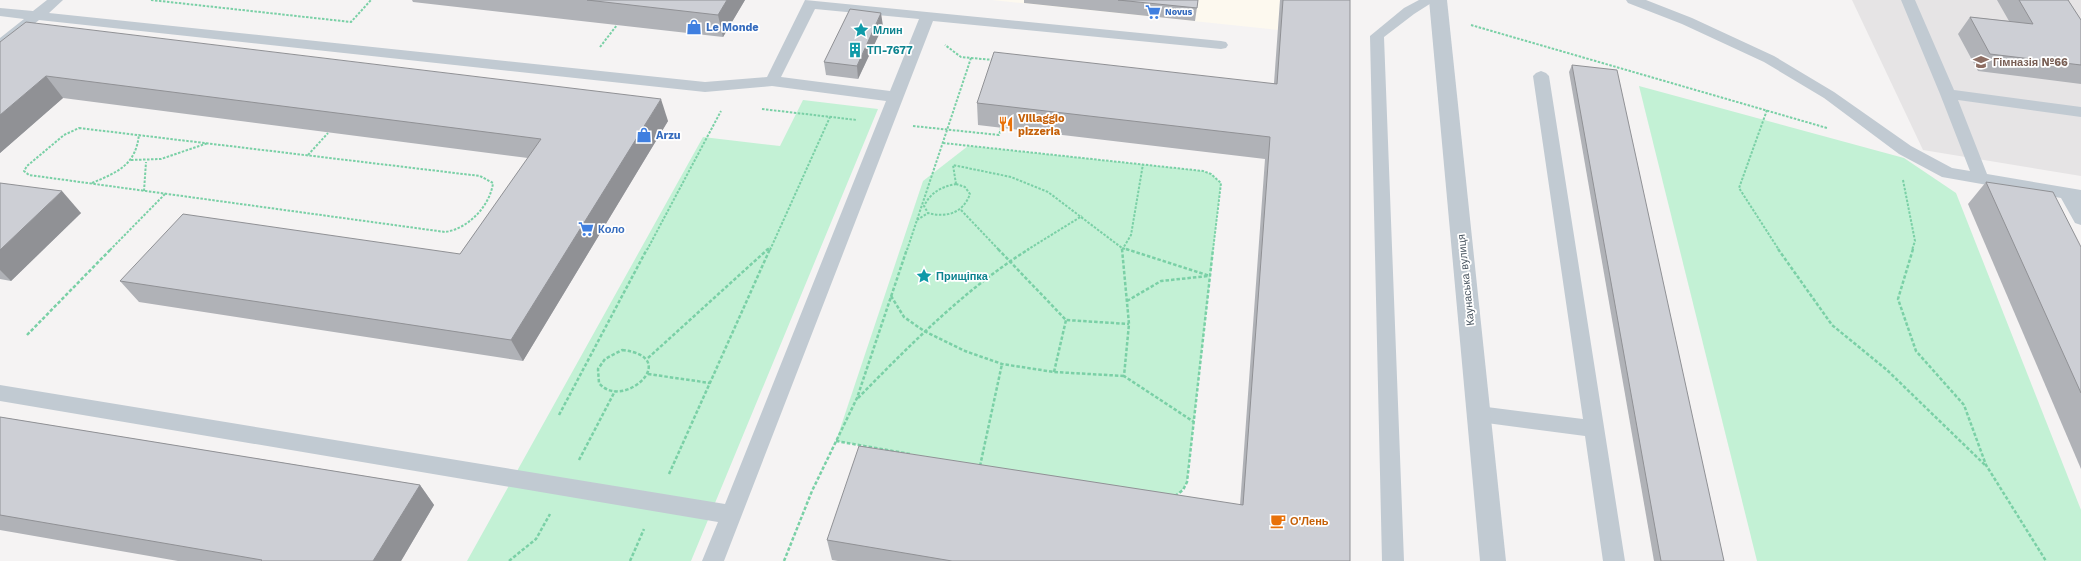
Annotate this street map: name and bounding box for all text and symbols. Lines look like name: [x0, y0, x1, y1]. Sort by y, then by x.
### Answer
supermarket icon: Novus: [1144, 3, 1162, 21]
place label: Novus: [1165, 7, 1193, 17]
shop icon: Le Monde: [685, 18, 703, 36]
place label: Le Monde: [706, 21, 759, 34]
place icon: Млин: [852, 21, 870, 39]
place label: Млин: [873, 24, 903, 37]
building icon: ТП-7677: [846, 41, 864, 59]
place label: ТП-7677: [867, 44, 913, 57]
school or university icon: Гімназія №66: [1972, 53, 1990, 71]
place label: Гімназія №66: [1993, 56, 2068, 69]
place label: Villaggio pizzeria: [1018, 112, 1065, 138]
restaurant icon: Villaggio pizzeria: [997, 115, 1015, 133]
shop icon: Arzu: [635, 126, 653, 144]
place label: Arzu: [656, 129, 681, 142]
supermarket icon: Коло: [577, 220, 595, 238]
place label: Коло: [598, 223, 625, 236]
street label: Каунаська вулиця: [1455, 234, 1477, 326]
place icon: Прищіпка: [915, 267, 933, 285]
place label: Прищіпка: [936, 270, 989, 283]
cafe icon: О'Лень: [1269, 512, 1287, 530]
place label: О'Лень: [1290, 515, 1329, 528]

